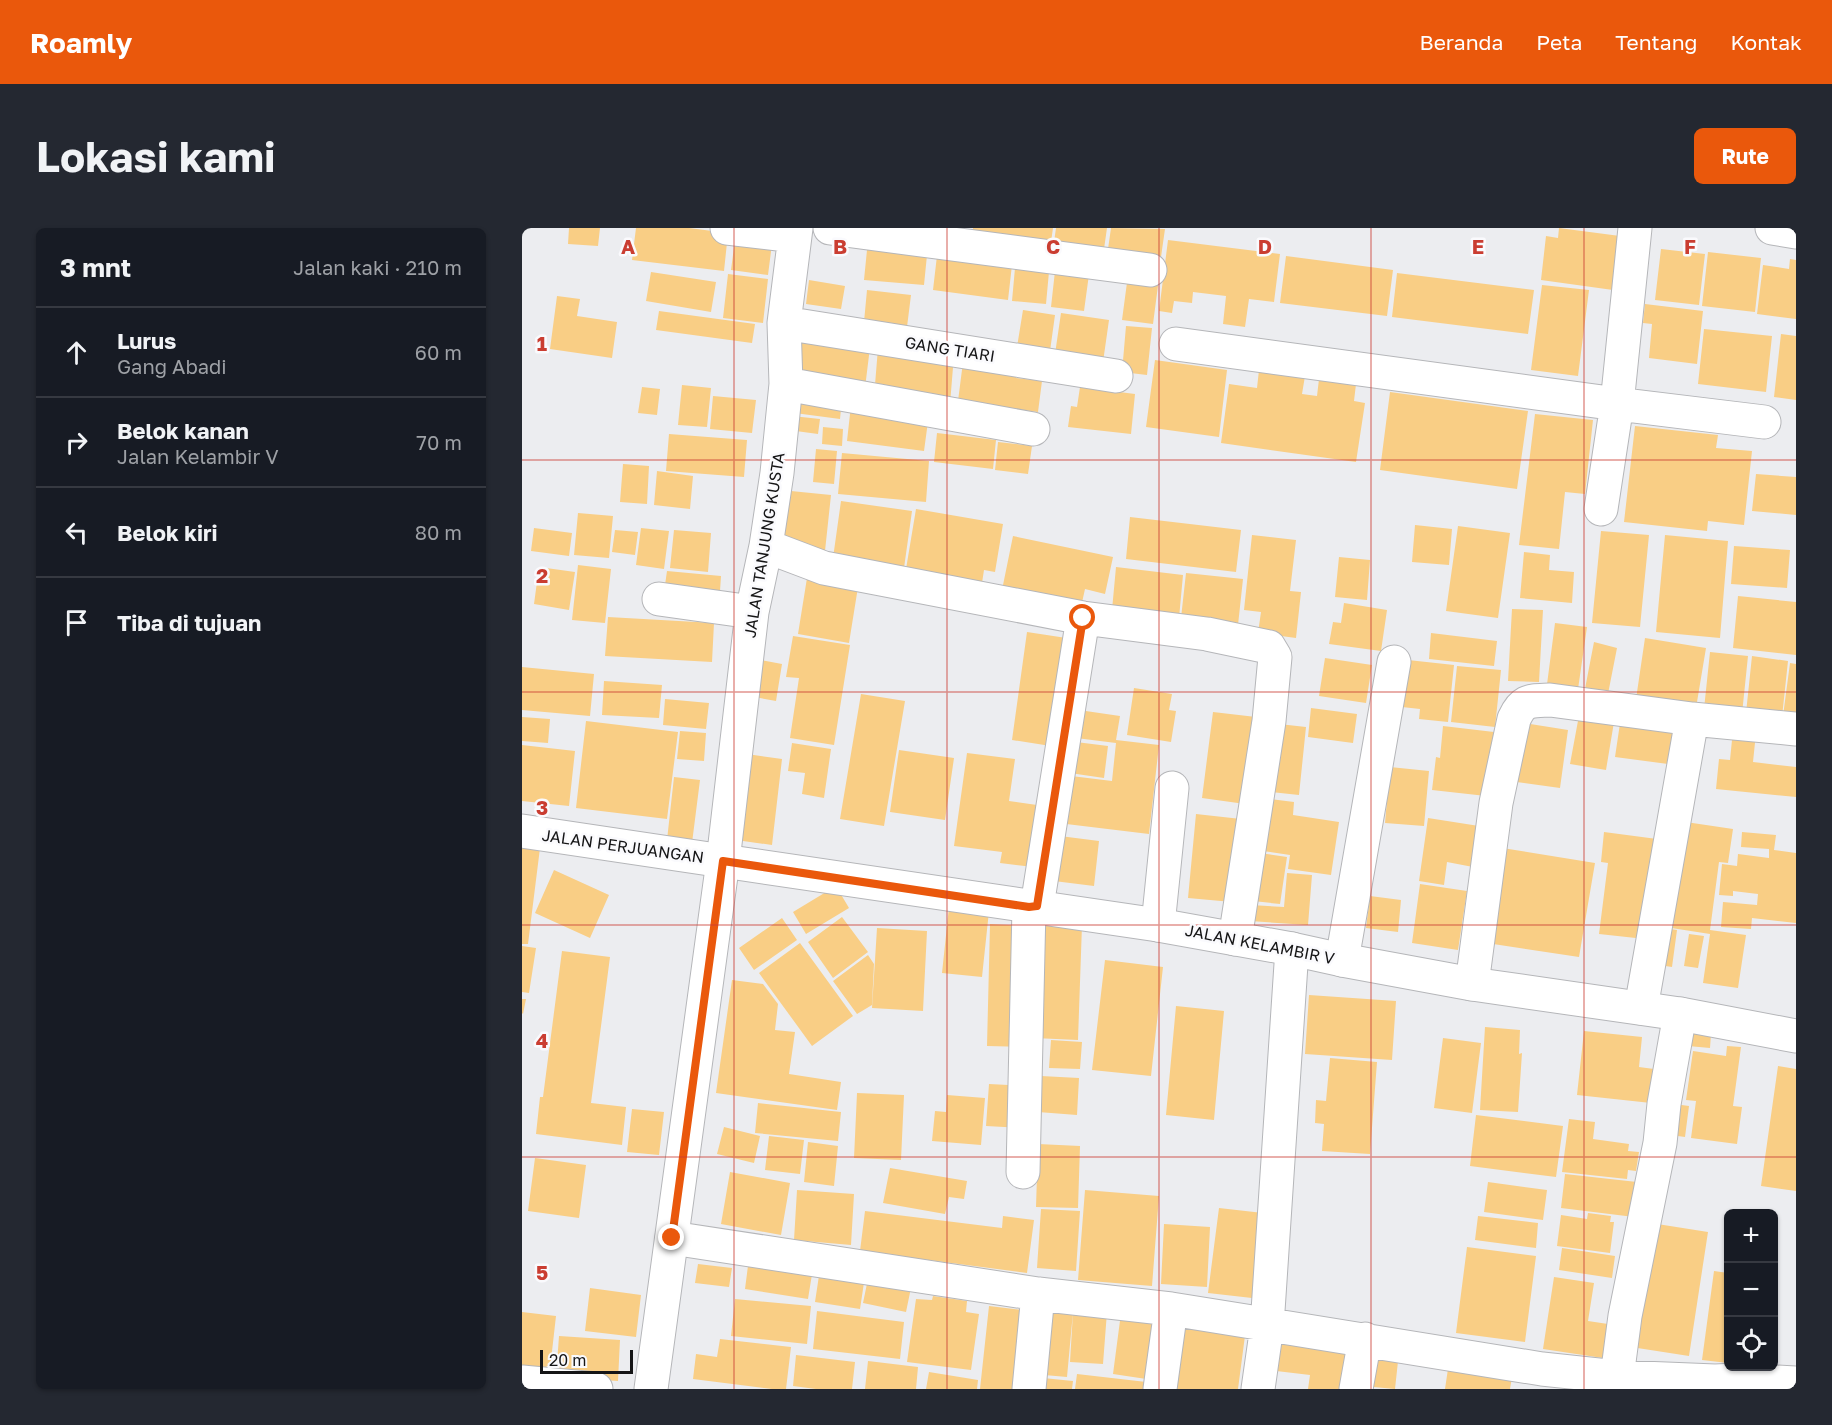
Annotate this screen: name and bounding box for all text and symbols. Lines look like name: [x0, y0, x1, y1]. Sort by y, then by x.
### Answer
text: Roamly: [30, 26, 132, 59]
text: Beranda: [1420, 29, 1503, 55]
text: Peta: [1536, 29, 1582, 55]
text: Tentang: [1615, 29, 1697, 55]
text: Kontak: [1730, 29, 1802, 55]
button: Rute: [1694, 128, 1796, 184]
text: Lokasi kami: [36, 131, 276, 181]
text: A: [621, 234, 635, 258]
text: B: [833, 234, 847, 258]
text: C: [1046, 234, 1060, 258]
text: D: [1258, 234, 1272, 258]
text: E: [1472, 234, 1484, 258]
text: F: [1684, 234, 1696, 258]
text: 3 mnt: [60, 252, 131, 283]
text: Jalan kaki · 210 m: [293, 255, 462, 279]
text: Lurus: [117, 327, 176, 354]
text: 1: [537, 331, 547, 355]
street label: GANG TIARI: [904, 332, 996, 366]
icon: ahead: [60, 336, 93, 369]
text: 60 m: [415, 340, 462, 364]
text: Gang Abadi: [117, 354, 227, 378]
text: Belok kanan: [117, 417, 249, 444]
icon: right: [60, 426, 93, 459]
text: 70 m: [416, 430, 462, 454]
text: Jalan Kelambir V: [117, 444, 279, 468]
street label: JALAN TANJUNG KUSTA: [739, 451, 789, 639]
icon: left: [60, 516, 93, 549]
text: Belok kiri: [117, 519, 218, 546]
text: 80 m: [415, 520, 462, 544]
text: 2: [536, 563, 548, 587]
route start: [1069, 604, 1095, 630]
icon: arrive: [60, 606, 93, 639]
text: Tiba di tujuan: [117, 609, 261, 636]
text: 3: [536, 795, 548, 819]
street label: JALAN PERJUANGAN: [541, 825, 705, 867]
street label: JALAN KELAMBIR V: [1184, 920, 1337, 968]
text: 4: [536, 1028, 548, 1052]
map controls: [1724, 1209, 1778, 1371]
button: +: [1724, 1209, 1778, 1263]
route end: [658, 1224, 684, 1250]
text: 5: [536, 1260, 548, 1284]
button: −: [1724, 1263, 1778, 1317]
button: locate: [1724, 1317, 1778, 1371]
scale bar: [540, 1347, 633, 1374]
text: 20 m: [549, 1350, 586, 1370]

